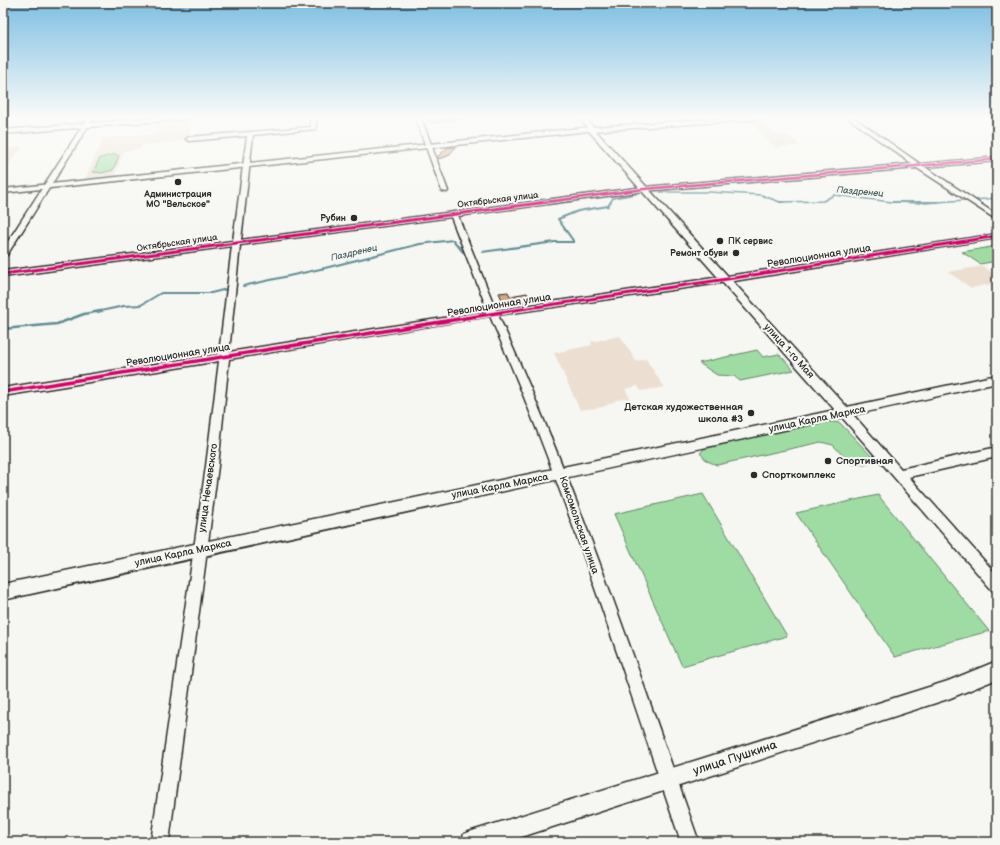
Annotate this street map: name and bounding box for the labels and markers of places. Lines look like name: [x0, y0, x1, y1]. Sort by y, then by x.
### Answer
marker: Администрация МО "Вельское": [173, 177, 183, 187]
place label: Администрация МО "Вельское": [143, 189, 212, 210]
place label: Рубин: [320, 213, 346, 224]
marker: Рубин: [349, 213, 359, 223]
marker: ПК сервис: [715, 236, 725, 246]
place label: ПК сервис: [728, 236, 773, 247]
place label: Ремонт обуви: [670, 248, 728, 259]
marker: Ремонт обуви: [731, 248, 741, 258]
place label: Детская художественная школа #3: [624, 401, 743, 425]
marker: Детская художественная школа #3: [746, 408, 756, 418]
place label: Спортивная: [836, 455, 893, 467]
marker: Спортивная: [823, 456, 833, 466]
place label: Спорткомплекс: [762, 469, 836, 481]
marker: Спорткомплекс: [749, 470, 759, 480]

